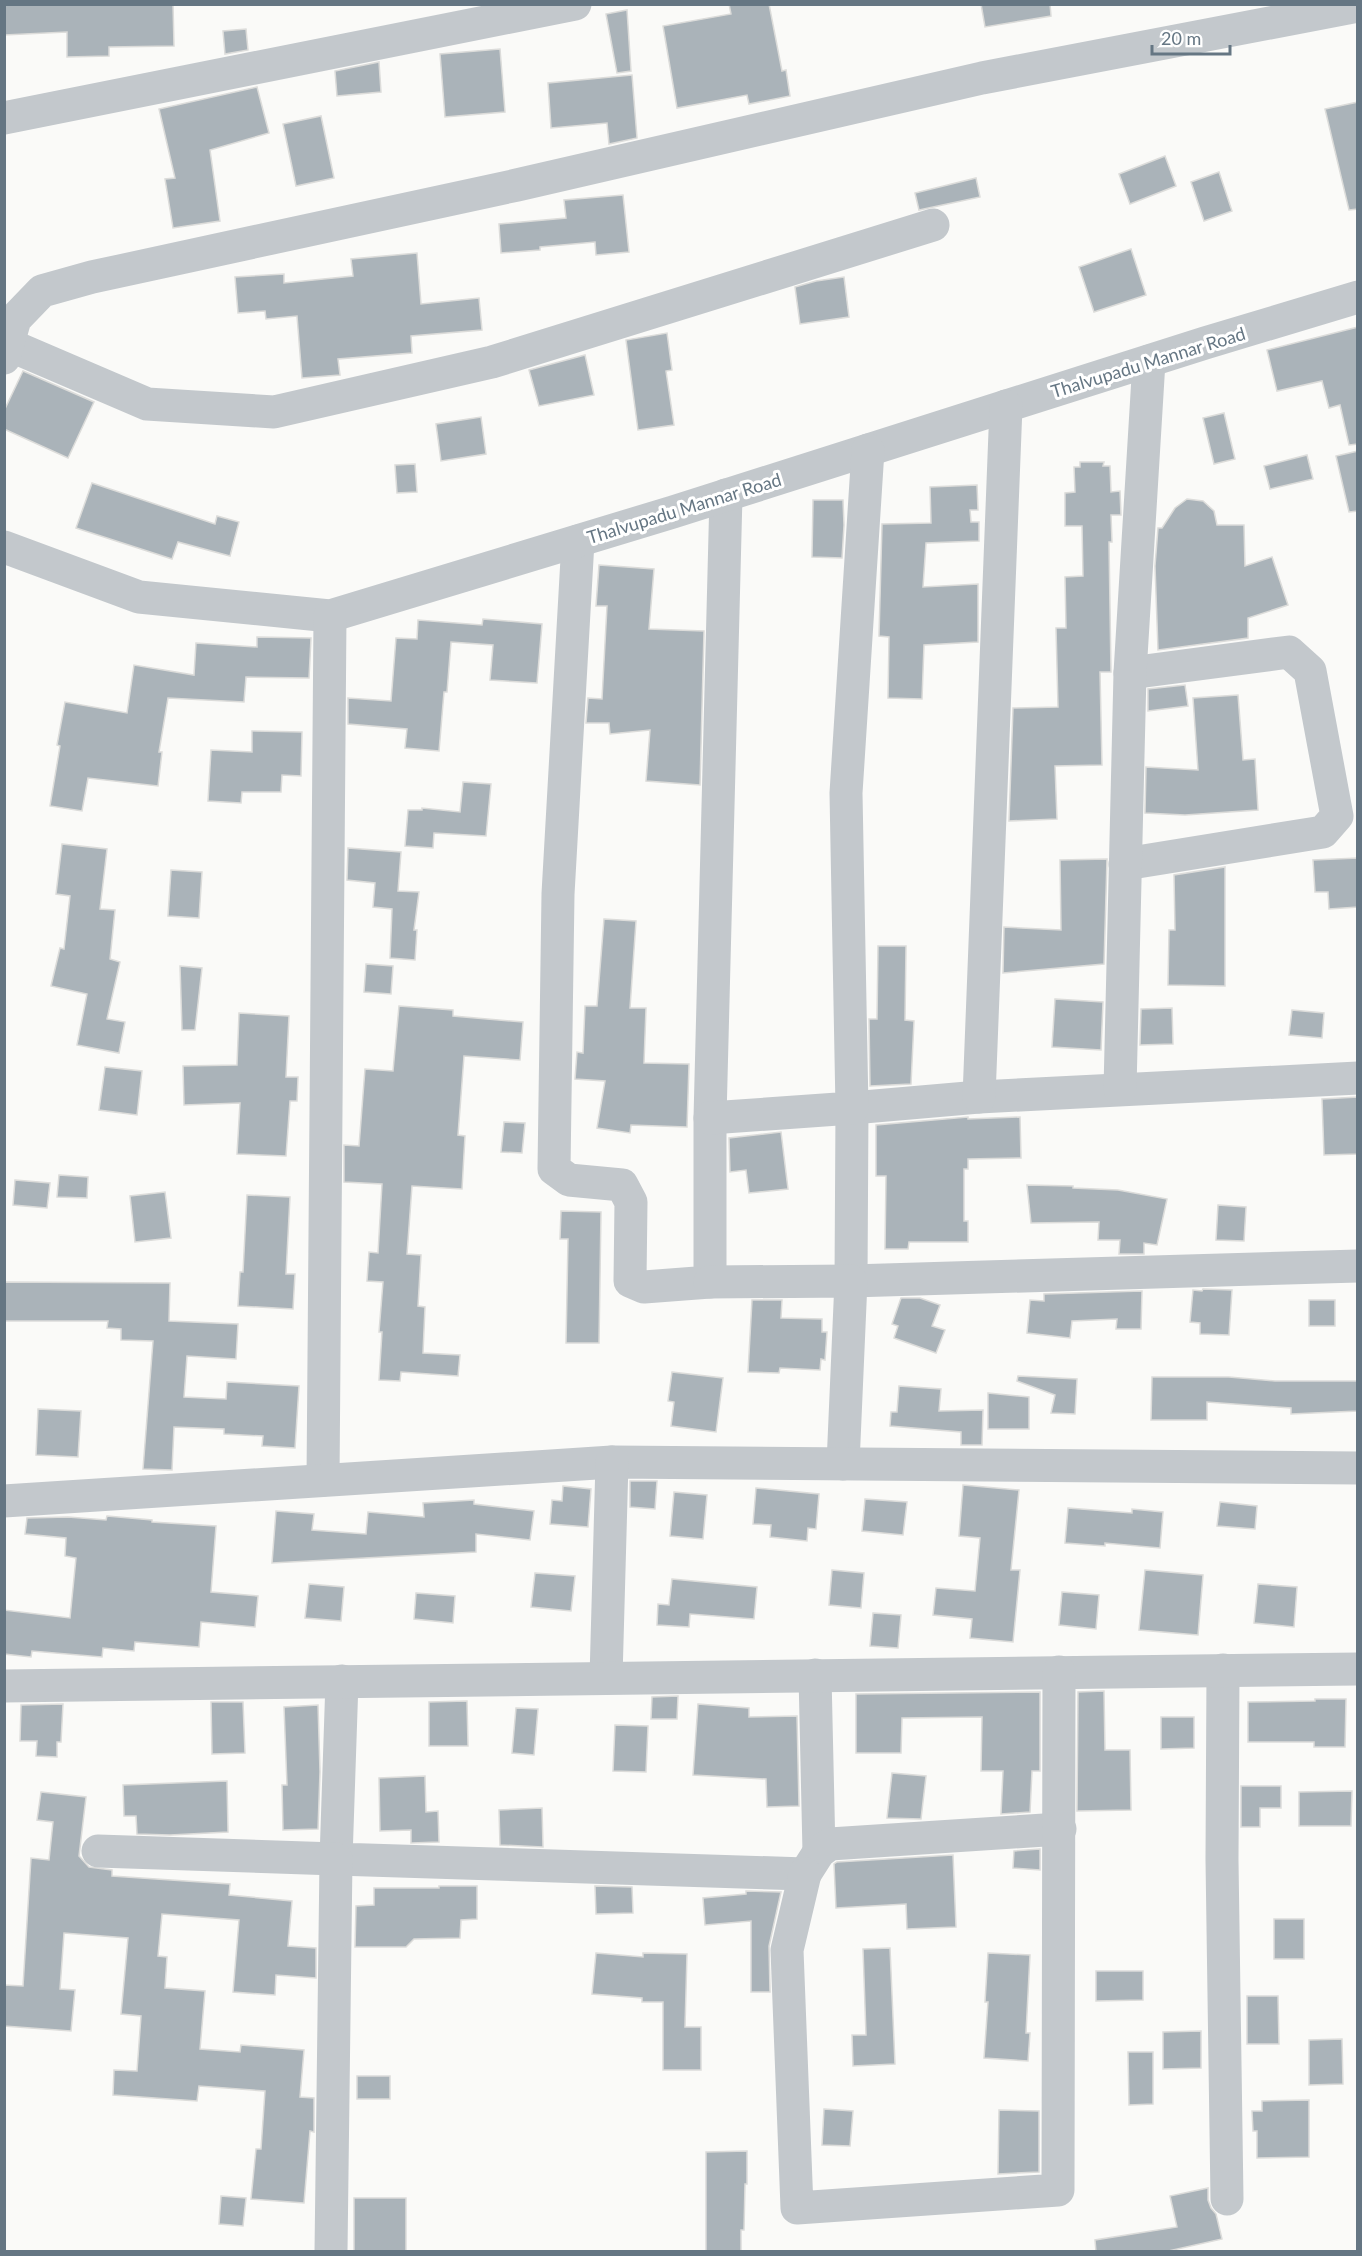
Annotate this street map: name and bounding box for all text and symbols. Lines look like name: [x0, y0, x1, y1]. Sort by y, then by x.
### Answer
scale bar: [1152, 18, 1230, 56]
text: 20 m: [1161, 27, 1201, 49]
street label: Thalvupadu Mannar Road: [1048, 322, 1248, 402]
street label: Thalvupadu Mannar Road: [584, 468, 784, 548]

